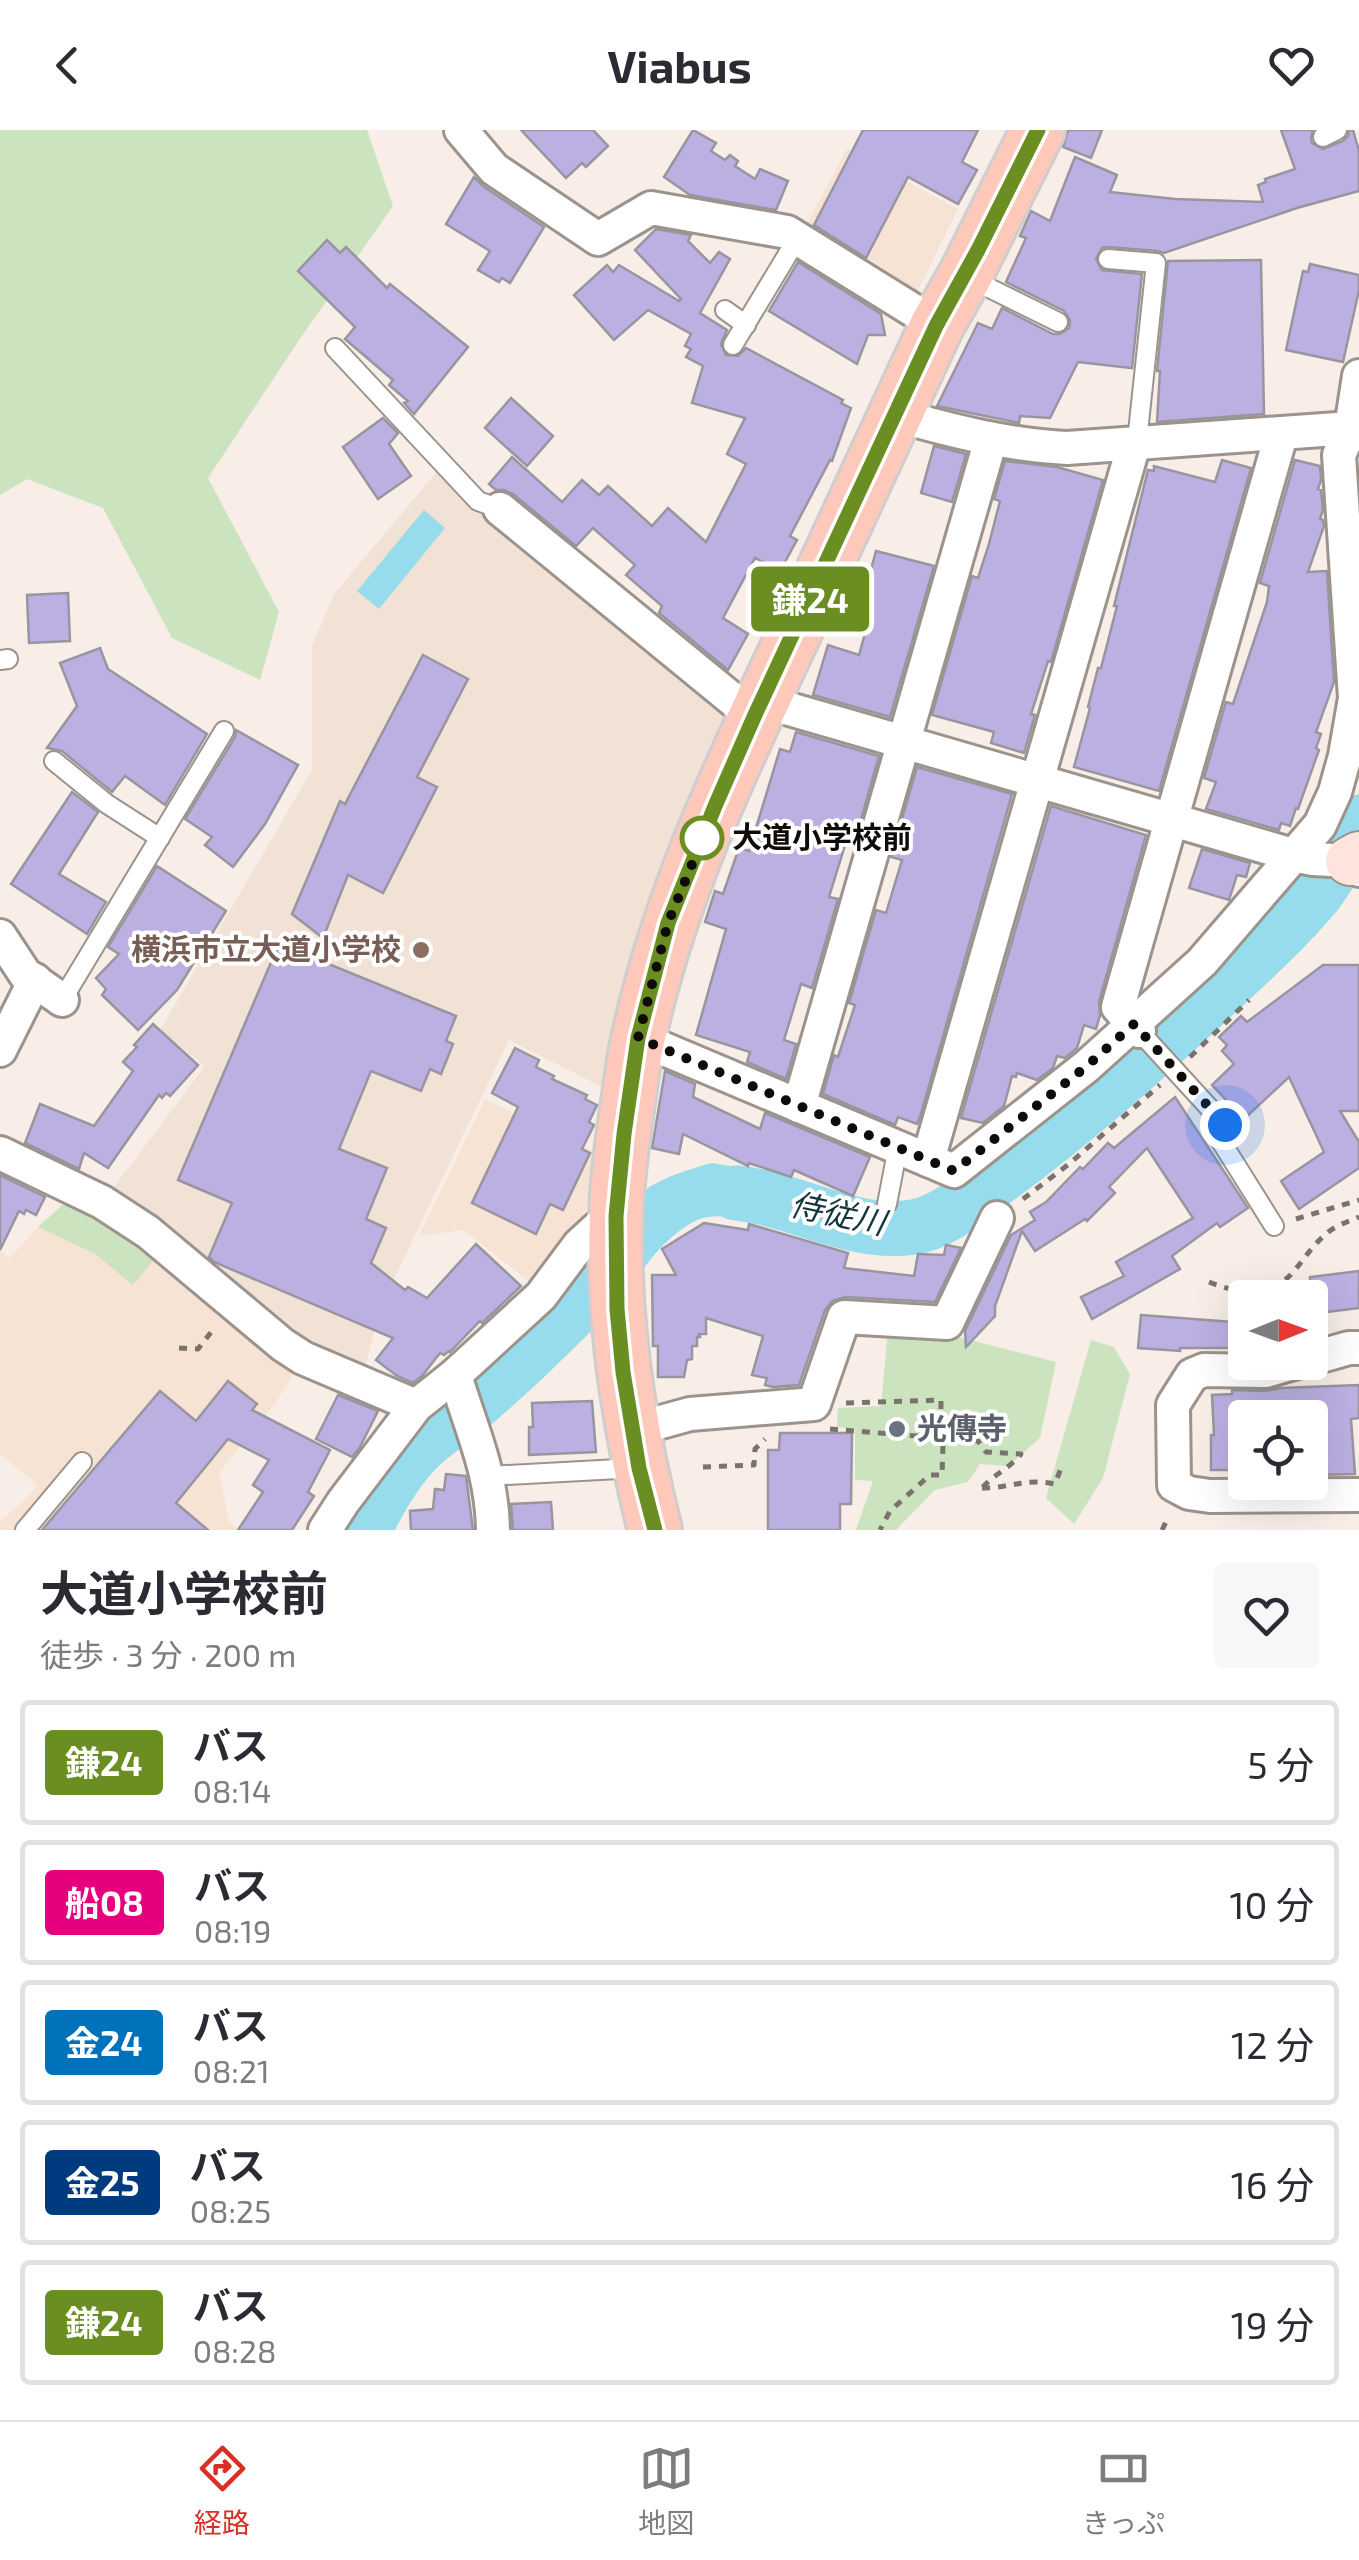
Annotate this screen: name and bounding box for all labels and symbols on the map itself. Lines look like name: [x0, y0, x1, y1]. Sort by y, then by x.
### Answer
line badge: 鎌24: [752, 566, 868, 632]
marker: 大道小学校前: [681, 817, 723, 859]
place label: 大道小学校前: [732, 818, 912, 854]
place label: 横浜市立大道小学校: [131, 930, 401, 966]
marker: 横浜市立大道小学校: [410, 939, 432, 961]
your location: [1200, 1100, 1250, 1150]
water label: 侍従川: [788, 1183, 892, 1241]
north arrow: [1228, 1280, 1328, 1380]
place label: 光傳寺: [917, 1409, 1007, 1445]
marker: 光傳寺: [886, 1418, 908, 1440]

